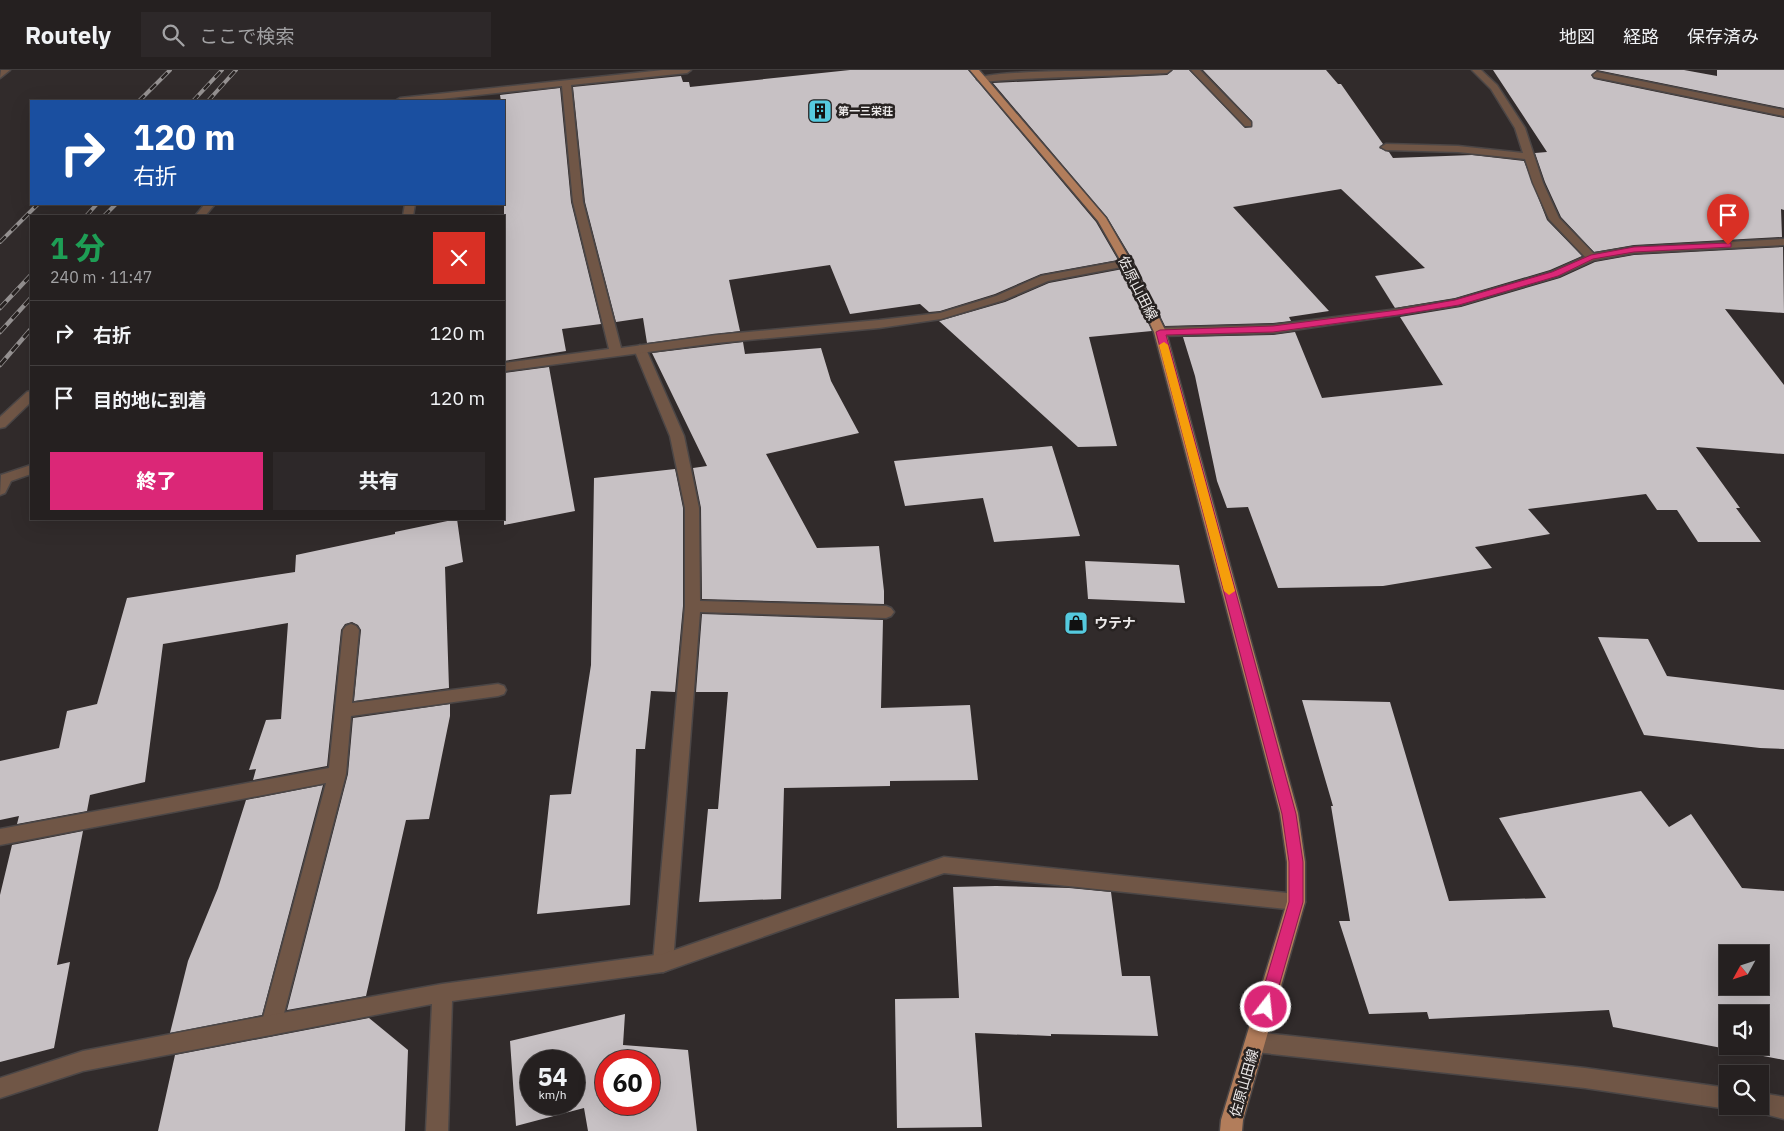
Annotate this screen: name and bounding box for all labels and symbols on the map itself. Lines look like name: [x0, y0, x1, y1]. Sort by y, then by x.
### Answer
building icon: 第一三栄荘: [807, 98, 833, 124]
place label: 第一三栄荘: [838, 104, 893, 118]
pin: [1707, 194, 1749, 245]
street label: 佐原山田線: [1114, 253, 1162, 323]
shop icon: ウテナ: [1063, 610, 1089, 636]
place label: ウテナ: [1094, 614, 1136, 632]
north arrow: [1719, 945, 1769, 995]
position arrow: [1239, 980, 1291, 1032]
street label: 佐原山田線: [1226, 1047, 1262, 1119]
speed limit sign: 60: [595, 1050, 660, 1115]

